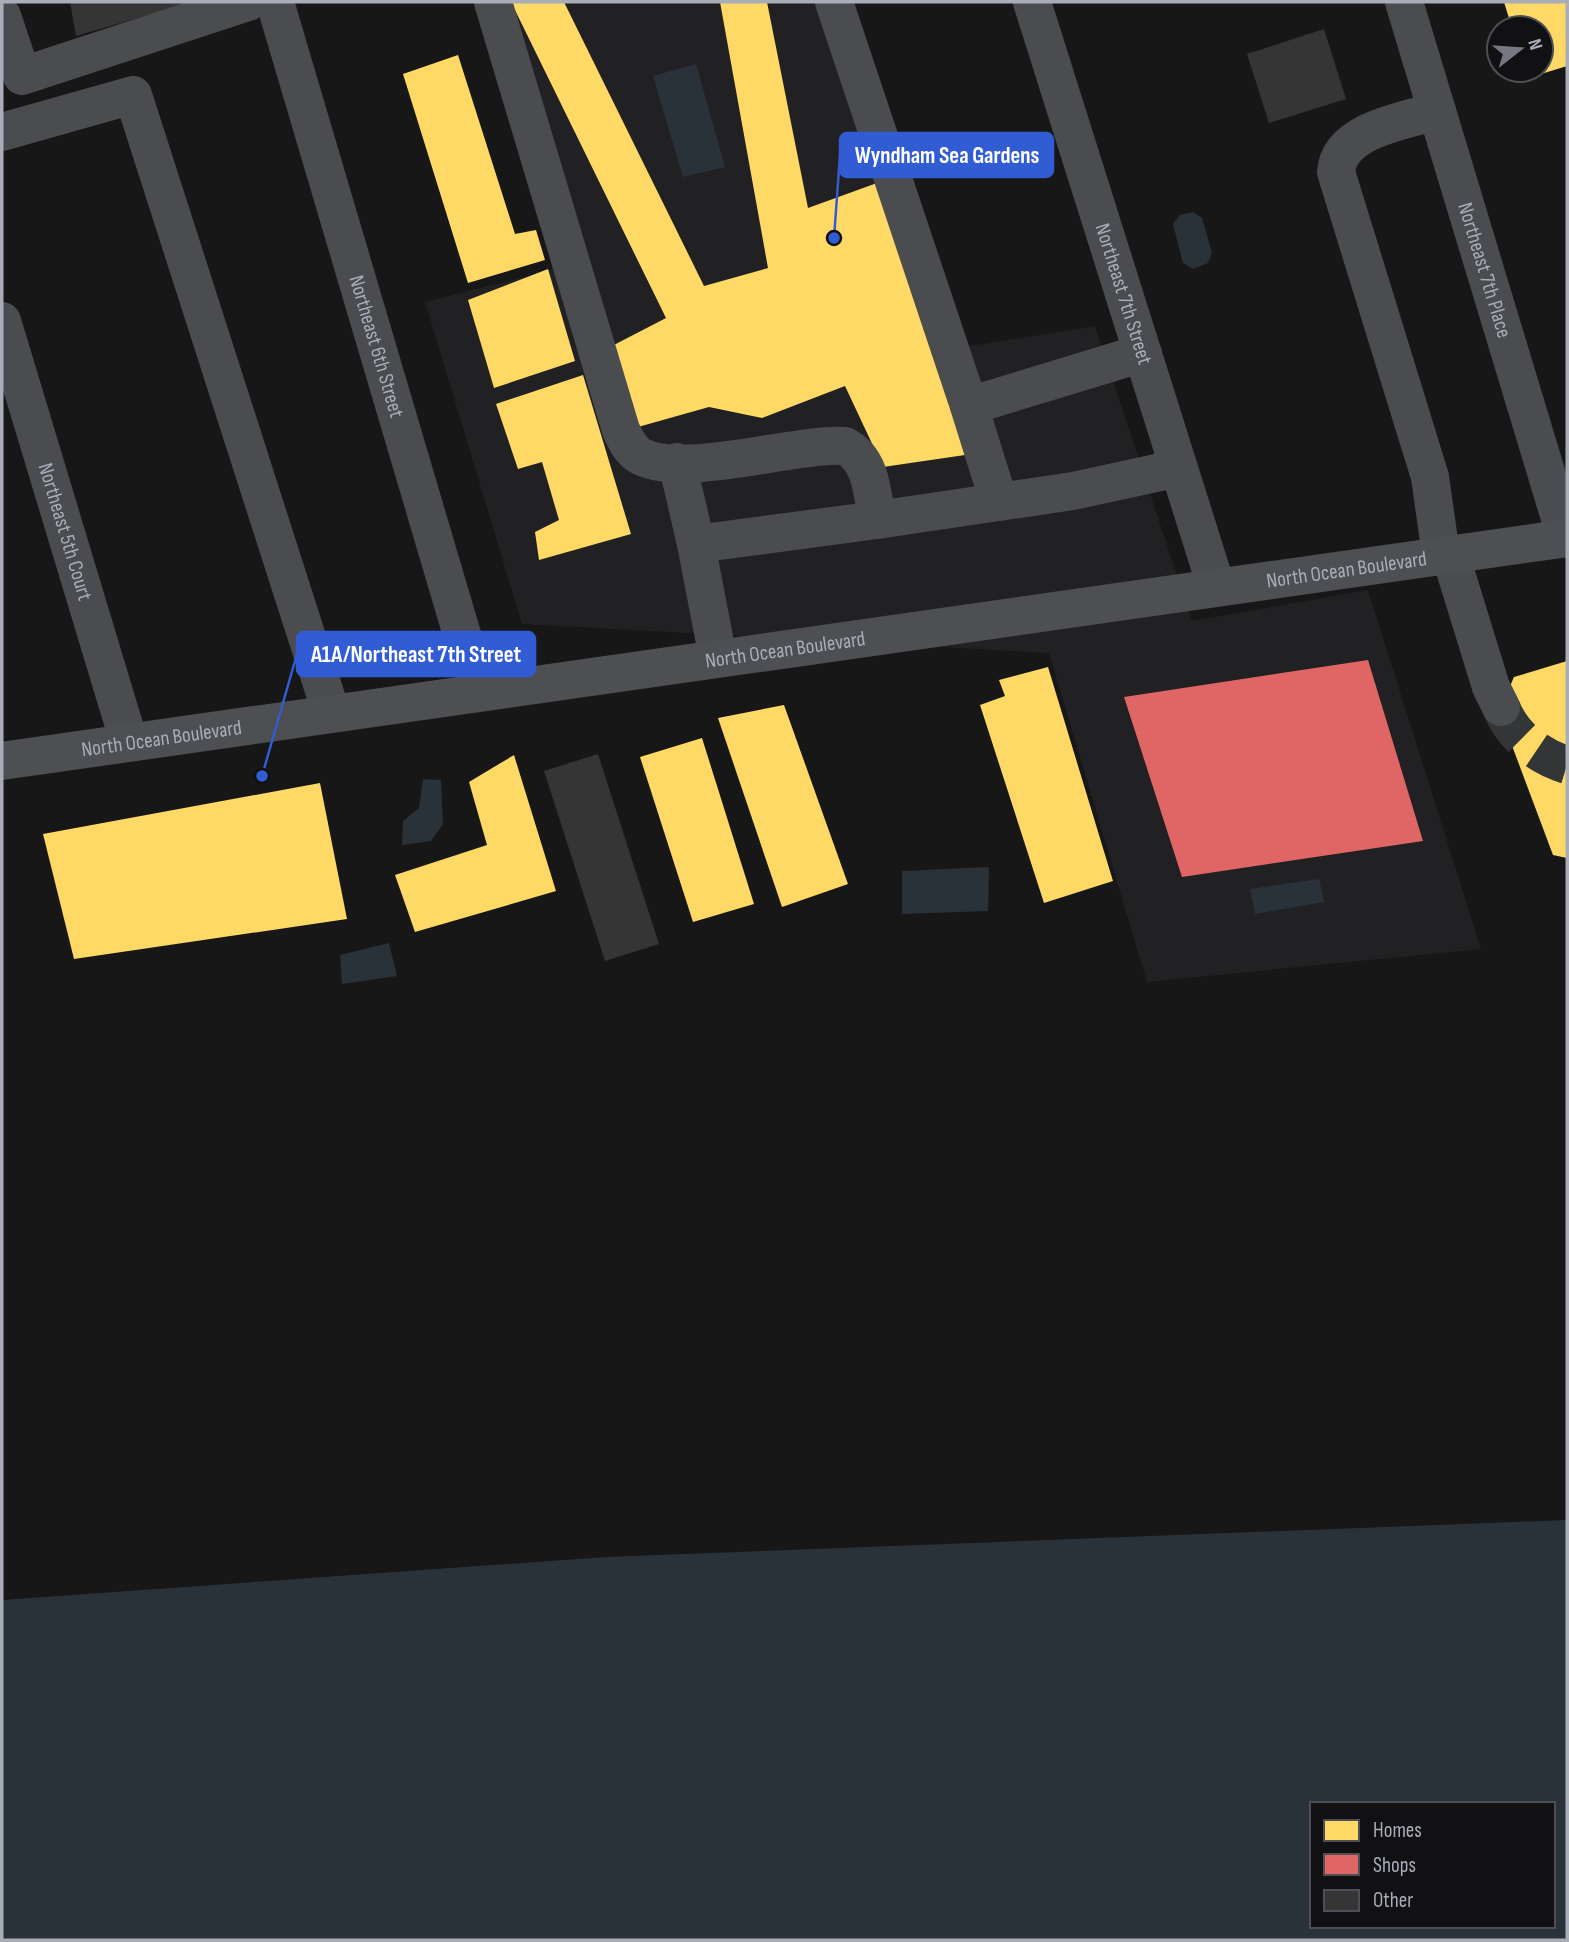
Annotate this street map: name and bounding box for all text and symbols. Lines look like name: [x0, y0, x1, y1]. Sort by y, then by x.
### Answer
north arrow: [1485, 14, 1555, 84]
text: N: [1522, 36, 1547, 53]
callout: Wyndham Sea Gardens: [840, 133, 1053, 177]
text: Wyndham Sea Gardens: [855, 142, 1039, 170]
street label: Northeast 7th Place: [1453, 199, 1517, 341]
street label: Northeast 7th Street: [1090, 220, 1158, 368]
street label: Northeast 6th Street: [344, 272, 410, 420]
street label: Northeast 5th Court: [33, 460, 98, 603]
street label: North Ocean Boulevard: [1265, 546, 1428, 593]
street label: North Ocean Boulevard: [703, 626, 867, 673]
callout: A1A/Northeast 7th Street: [297, 632, 535, 676]
text: A1A/Northeast 7th Street: [310, 641, 522, 669]
street label: North Ocean Boulevard: [80, 715, 243, 762]
legend: [1310, 1802, 1555, 1928]
text: Homes: [1373, 1818, 1422, 1843]
text: Shops: [1373, 1853, 1416, 1878]
text: Other: [1373, 1888, 1413, 1913]

